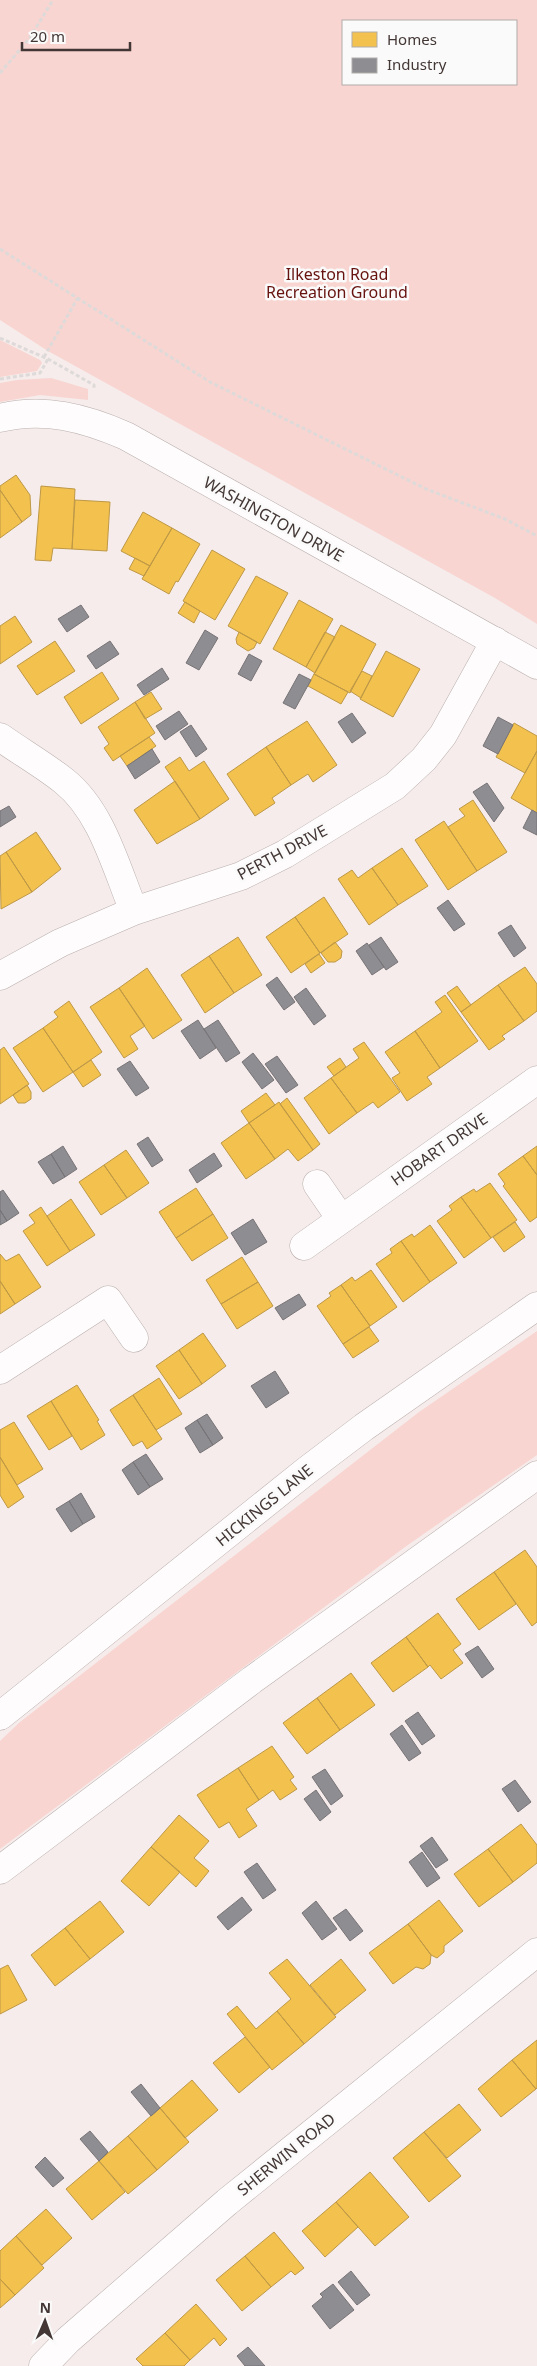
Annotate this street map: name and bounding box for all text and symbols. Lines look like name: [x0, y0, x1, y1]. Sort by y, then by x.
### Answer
scale bar: [22, 20, 130, 52]
legend: [342, 20, 517, 85]
text: 20 m: [30, 26, 65, 46]
text: Homes: [387, 29, 437, 49]
text: Industry: [387, 54, 447, 74]
park label: Ilkeston Road Recreation Ground: [266, 263, 408, 303]
street label: WASHINGTON DRIVE: [200, 471, 348, 567]
street label: PERTH DRIVE: [233, 819, 331, 885]
street label: HOBART DRIVE: [386, 1107, 492, 1191]
street label: HICKINGS LANE: [211, 1459, 317, 1551]
street label: SHERWIN ROAD: [232, 2108, 340, 2200]
north arrow: [20, 2296, 70, 2346]
text: N: [39, 2298, 51, 2317]

